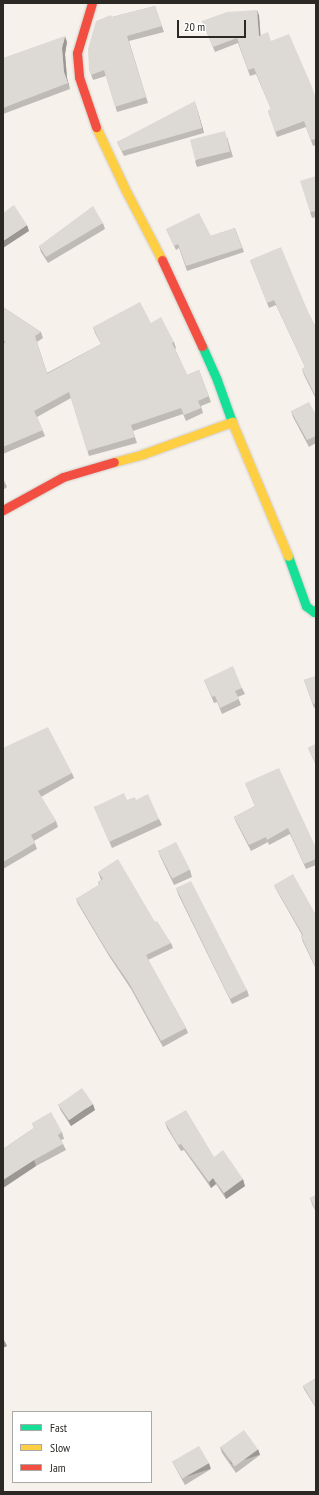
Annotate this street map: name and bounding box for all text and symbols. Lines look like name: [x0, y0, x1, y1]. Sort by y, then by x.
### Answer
scale bar: [179, 12, 248, 38]
text: 20 m: [184, 19, 205, 34]
legend: [12, 1411, 152, 1483]
text: Fast: [50, 1420, 67, 1435]
text: Slow: [50, 1440, 70, 1455]
text: Jam: [50, 1460, 66, 1475]

